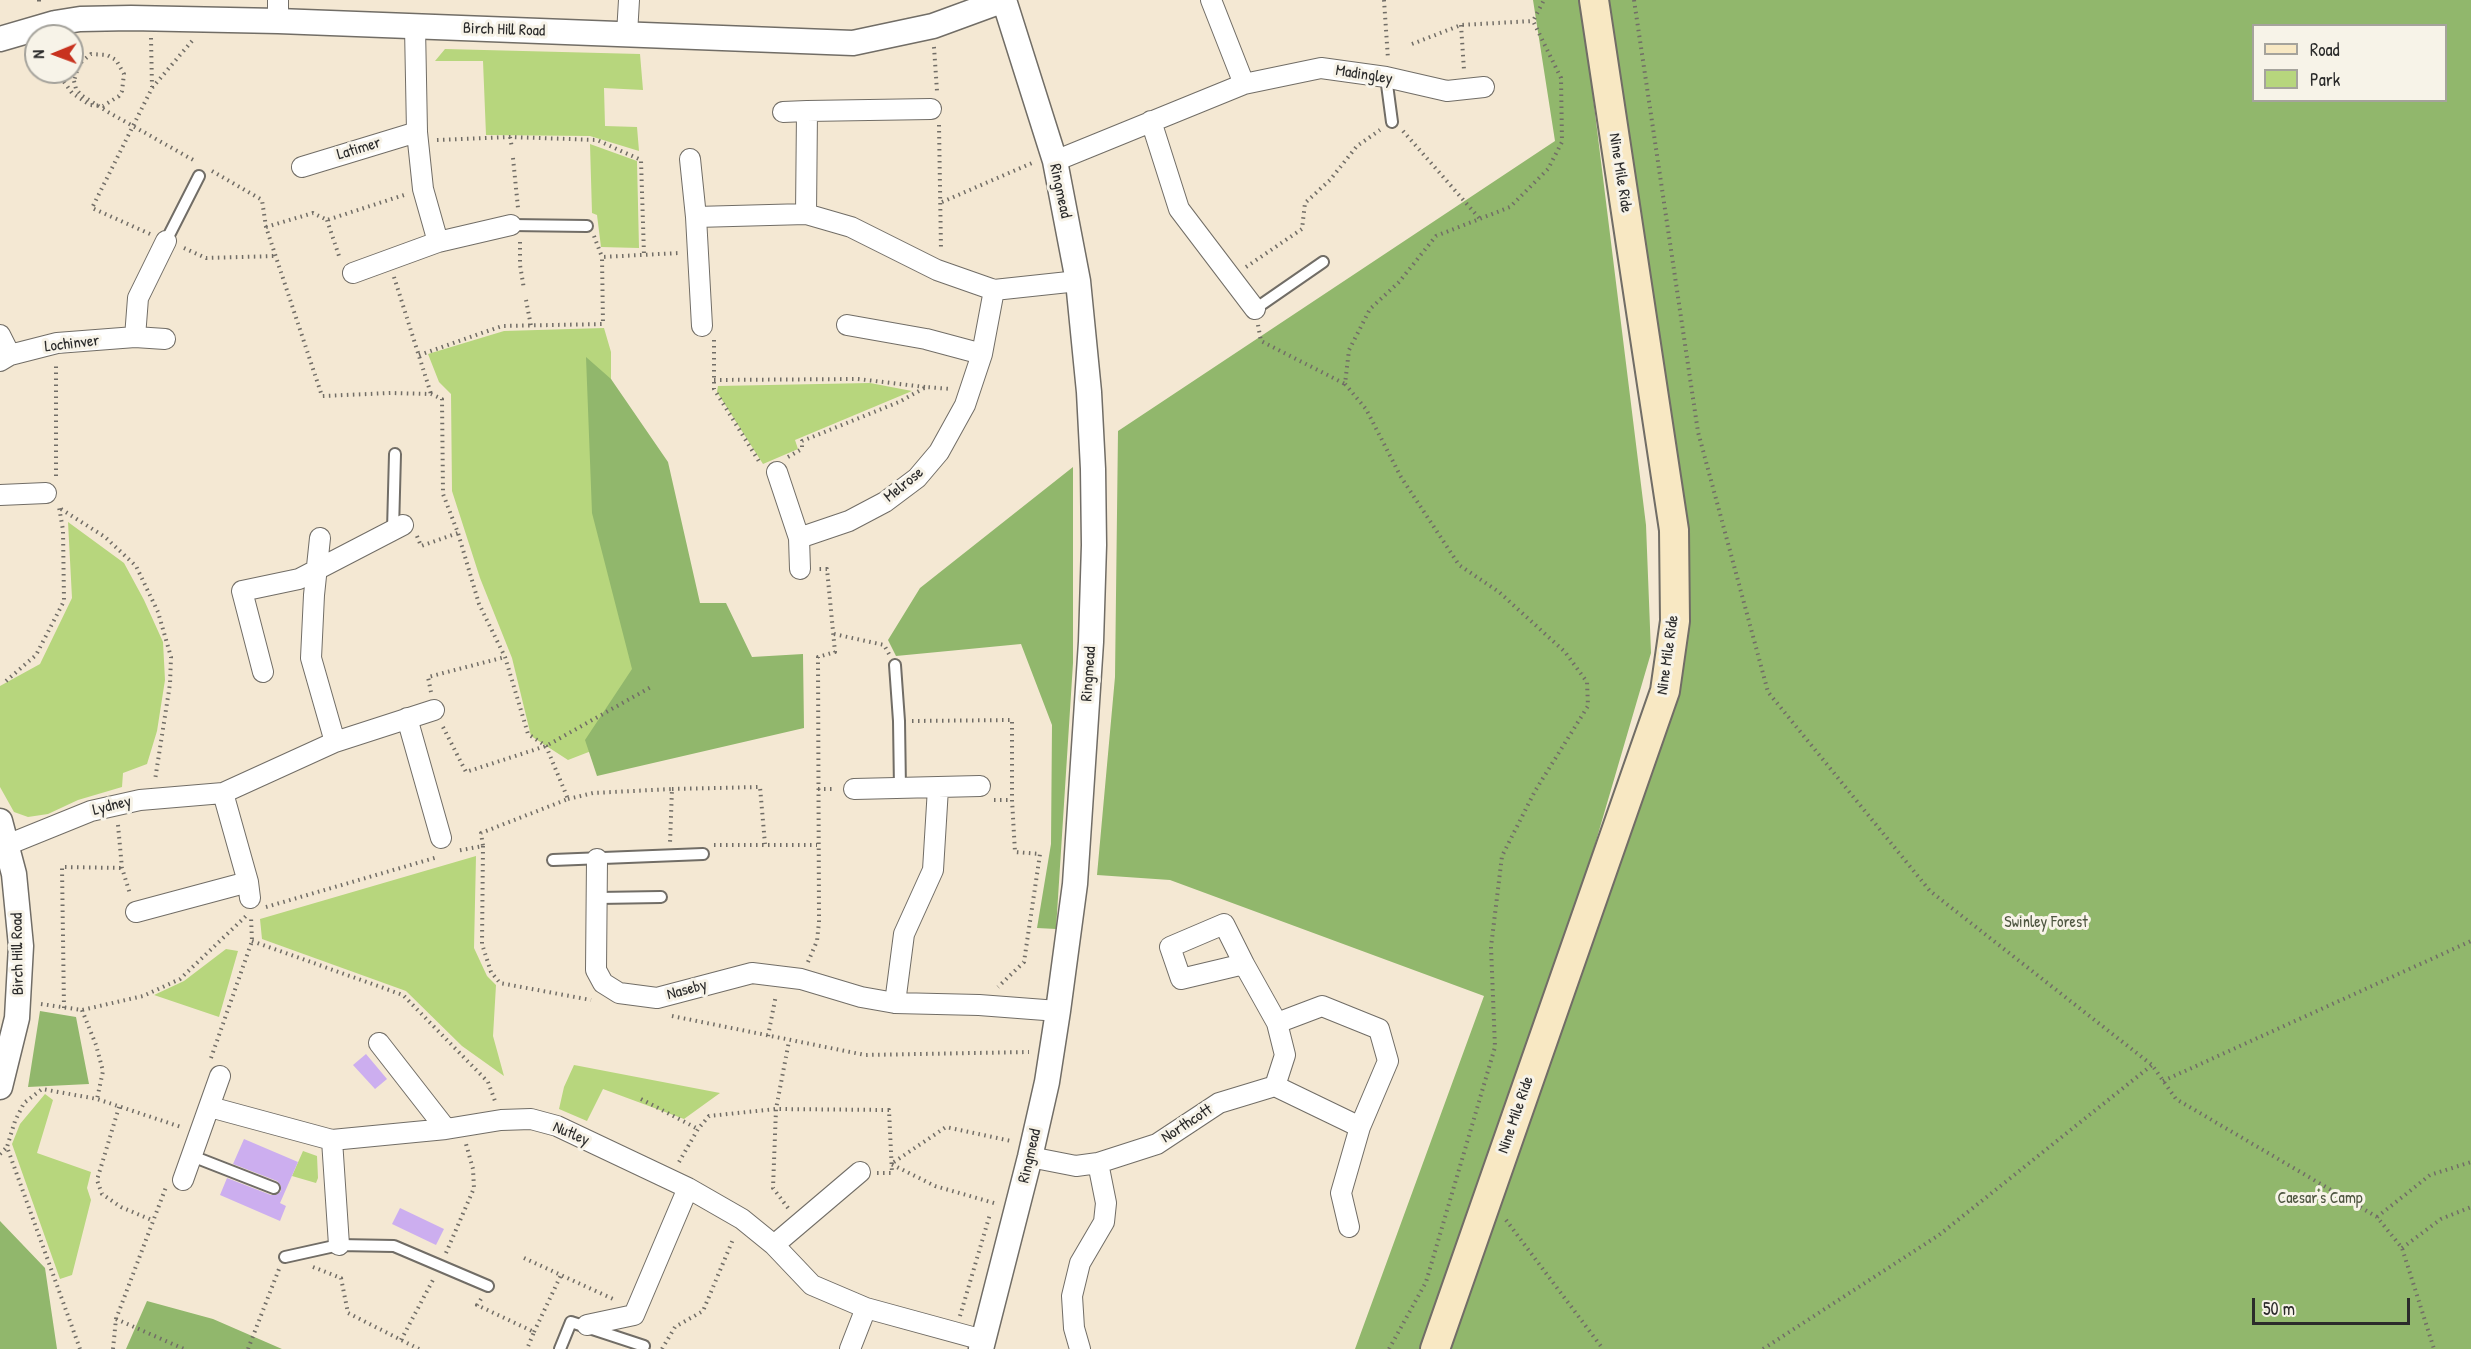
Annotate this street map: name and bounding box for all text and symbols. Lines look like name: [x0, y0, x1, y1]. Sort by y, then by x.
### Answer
street label: Birch Hill Road: [463, 19, 545, 41]
north arrow: [24, 24, 84, 84]
legend: [2252, 24, 2447, 102]
text: Road: [2310, 37, 2340, 62]
text: N: [27, 50, 49, 59]
street label: Madingley: [1334, 61, 1394, 89]
text: Park: [2310, 67, 2340, 92]
street label: Nine Mile Ride: [1604, 132, 1636, 214]
street label: Latimer: [335, 133, 383, 165]
street label: Ringmead: [1045, 162, 1075, 220]
street label: Lochinver: [43, 331, 101, 357]
street label: Melrose: [880, 463, 928, 507]
street label: Nine Mile Ride: [1653, 614, 1683, 696]
street label: Ringmead: [1078, 646, 1100, 702]
street label: Lydney: [91, 792, 133, 820]
street label: Birch Hill Road: [8, 913, 28, 995]
park label: Swinley Forest: [2004, 913, 2088, 933]
street label: Naseby: [665, 975, 709, 1005]
street label: Nine Mile Ride: [1494, 1074, 1538, 1156]
street label: Northcott: [1158, 1100, 1216, 1148]
street label: Nutley: [550, 1118, 592, 1150]
street label: Ringmead: [1014, 1127, 1046, 1185]
park label: Caesar's Camp: [2277, 1189, 2363, 1209]
scale bar: [2255, 1286, 2412, 1324]
text: 50 m: [2263, 1296, 2295, 1321]

